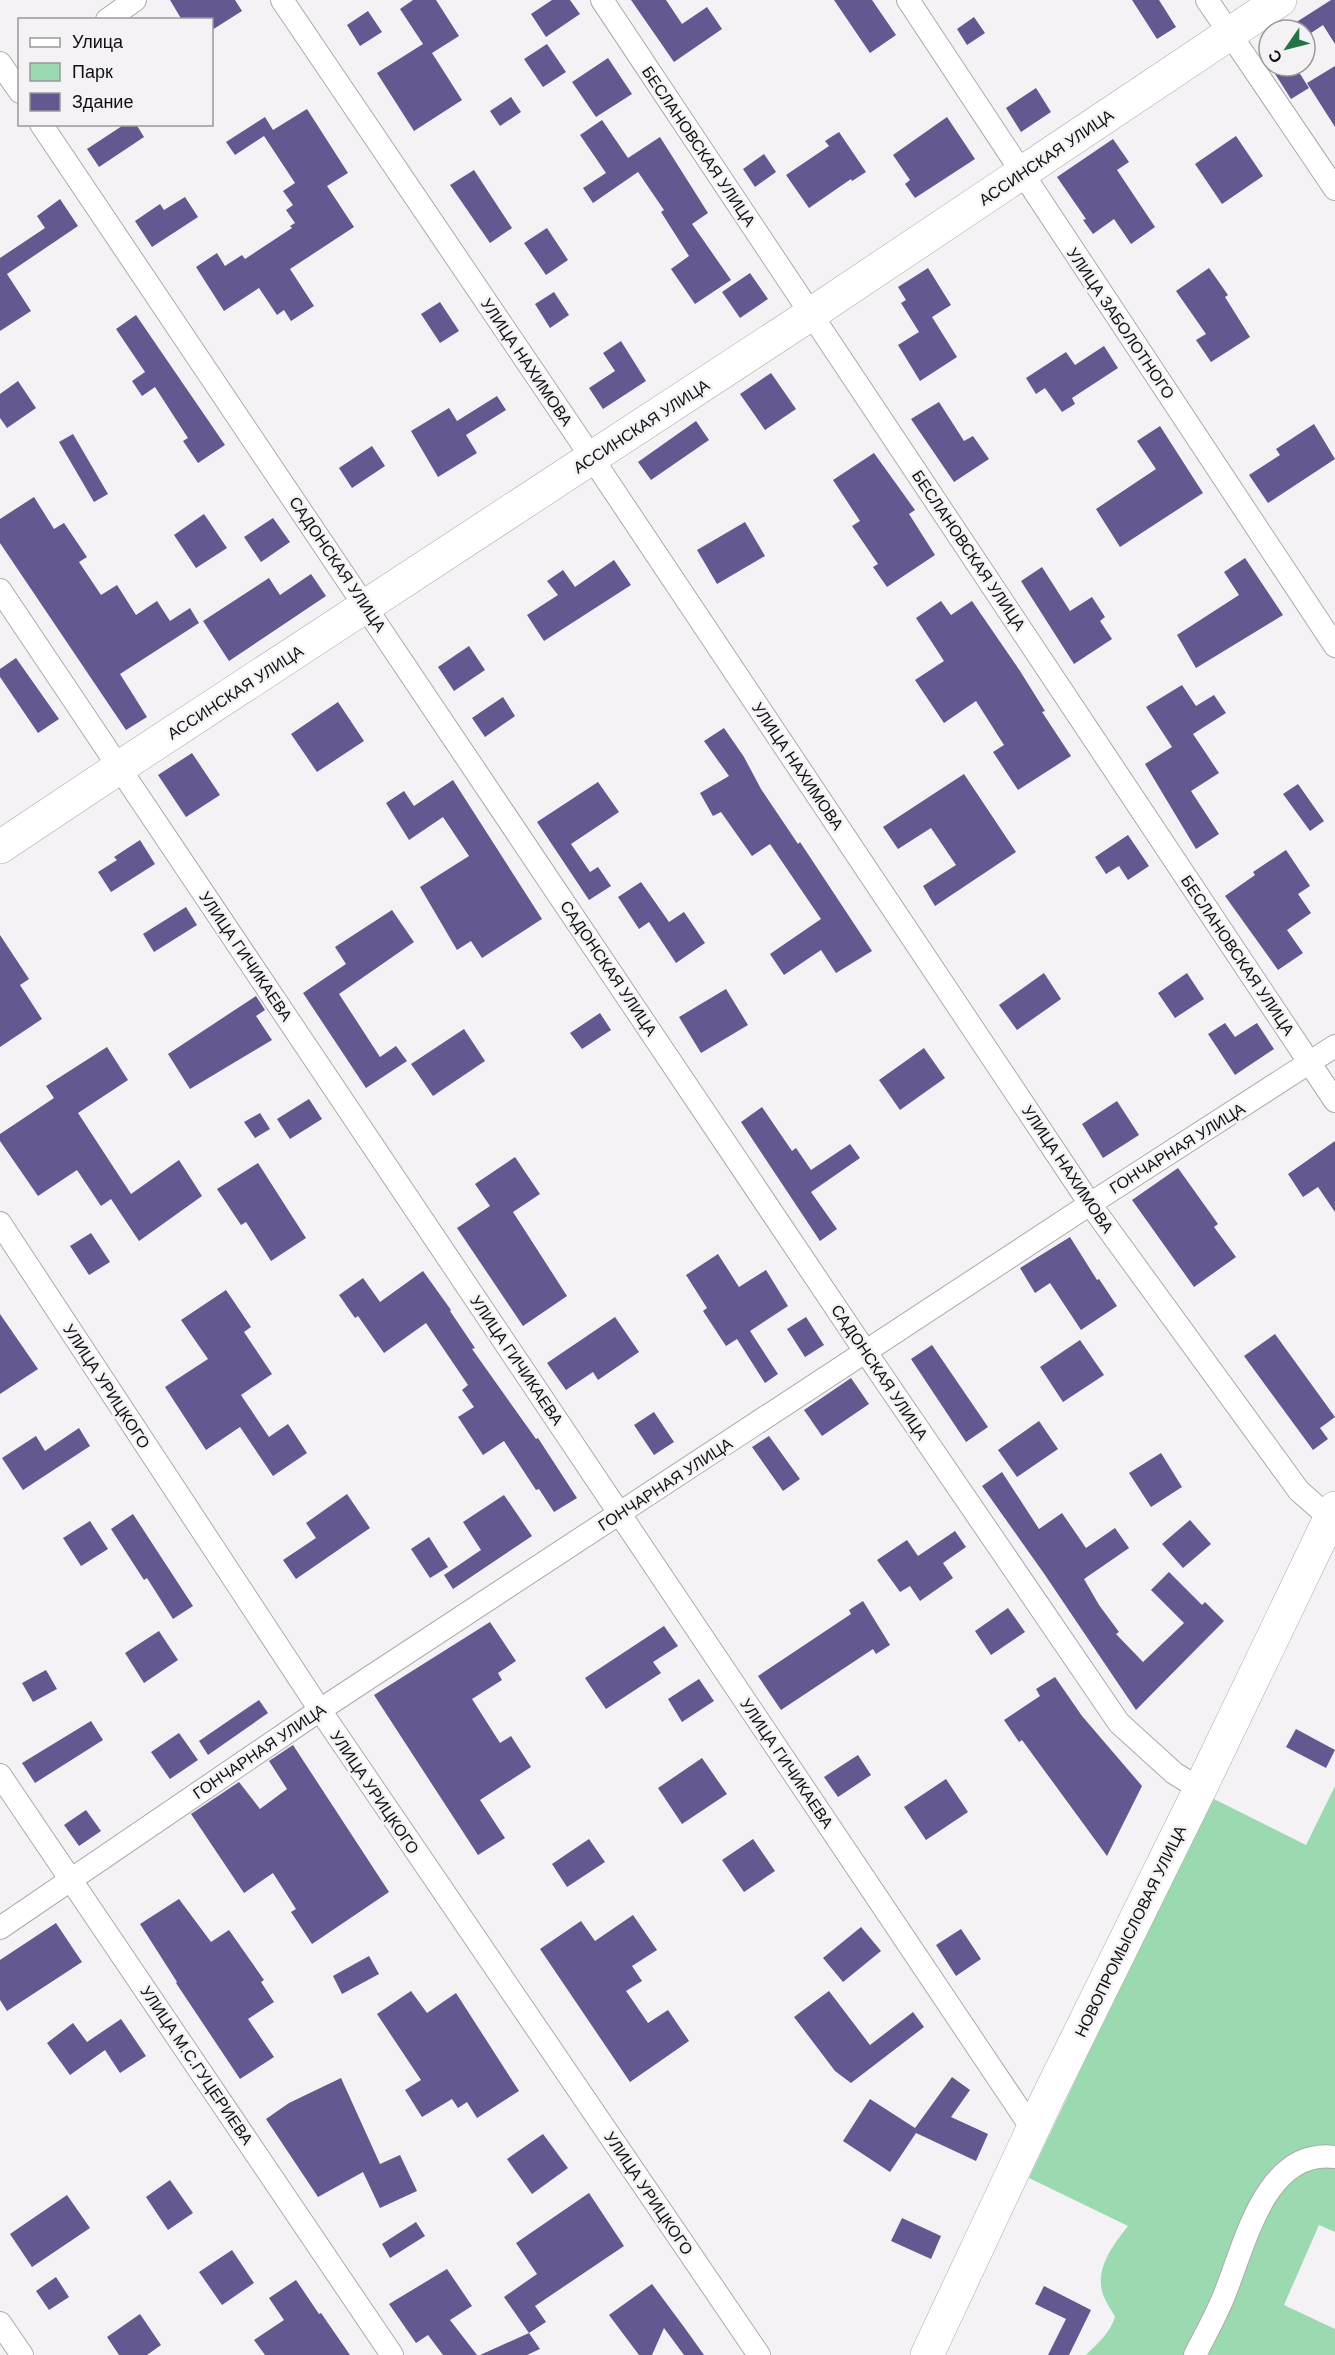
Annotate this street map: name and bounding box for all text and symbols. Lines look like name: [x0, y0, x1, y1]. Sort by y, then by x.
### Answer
legend: [18, 18, 213, 126]
north arrow: [1257, 18, 1317, 78]
text: Улица: [72, 32, 124, 52]
text: С: [1265, 46, 1285, 66]
text: Парк: [72, 62, 113, 82]
street label: БЕСЛАНОВСКАЯ УЛИЦА: [639, 63, 759, 230]
text: Здание: [72, 92, 133, 112]
street label: АССИНСКАЯ УЛИЦА: [976, 106, 1117, 209]
street label: УЛИЦА ЗАБОЛОТНОГО: [1064, 245, 1178, 402]
street label: УЛИЦА НАХИМОВА: [478, 296, 576, 429]
street label: АССИНСКАЯ УЛИЦА: [570, 376, 713, 477]
street label: БЕСЛАНОВСКАЯ УЛИЦА: [909, 467, 1029, 634]
street label: САДОНСКАЯ УЛИЦА: [286, 494, 389, 635]
street label: АССИНСКАЯ УЛИЦА: [164, 642, 307, 743]
street label: УЛИЦА НАХИМОВА: [749, 700, 847, 833]
street label: БЕСЛАНОВСКАЯ УЛИЦА: [1178, 872, 1298, 1039]
street label: УЛИЦА ГИЧИКАЕВА: [196, 888, 295, 1024]
street label: САДОНСКАЯ УЛИЦА: [557, 898, 660, 1039]
street label: ГОНЧАРНАЯ УЛИЦА: [1107, 1100, 1248, 1197]
street label: УЛИЦА НАХИМОВА: [1019, 1103, 1117, 1236]
street label: УЛИЦА ГИЧИКАЕВА: [467, 1292, 566, 1428]
street label: САДОНСКАЯ УЛИЦА: [828, 1302, 931, 1443]
street label: УЛИЦА УРИЦКОГО: [60, 1321, 153, 1452]
street label: ГОНЧАРНАЯ УЛИЦА: [595, 1435, 736, 1534]
street label: УЛИЦА ГИЧИКАЕВА: [737, 1695, 836, 1831]
street label: ГОНЧАРНАЯ УЛИЦА: [190, 1701, 329, 1802]
street label: УЛИЦА УРИЦКОГО: [327, 1728, 422, 1857]
street label: НОВОПРОМЫСЛОВАЯ УЛИЦА: [1072, 1822, 1189, 2040]
street label: УЛИЦА М.С.ГУЦЕРИЕВА: [137, 1983, 256, 2148]
street label: УЛИЦА УРИЦКОГО: [601, 2129, 696, 2258]

